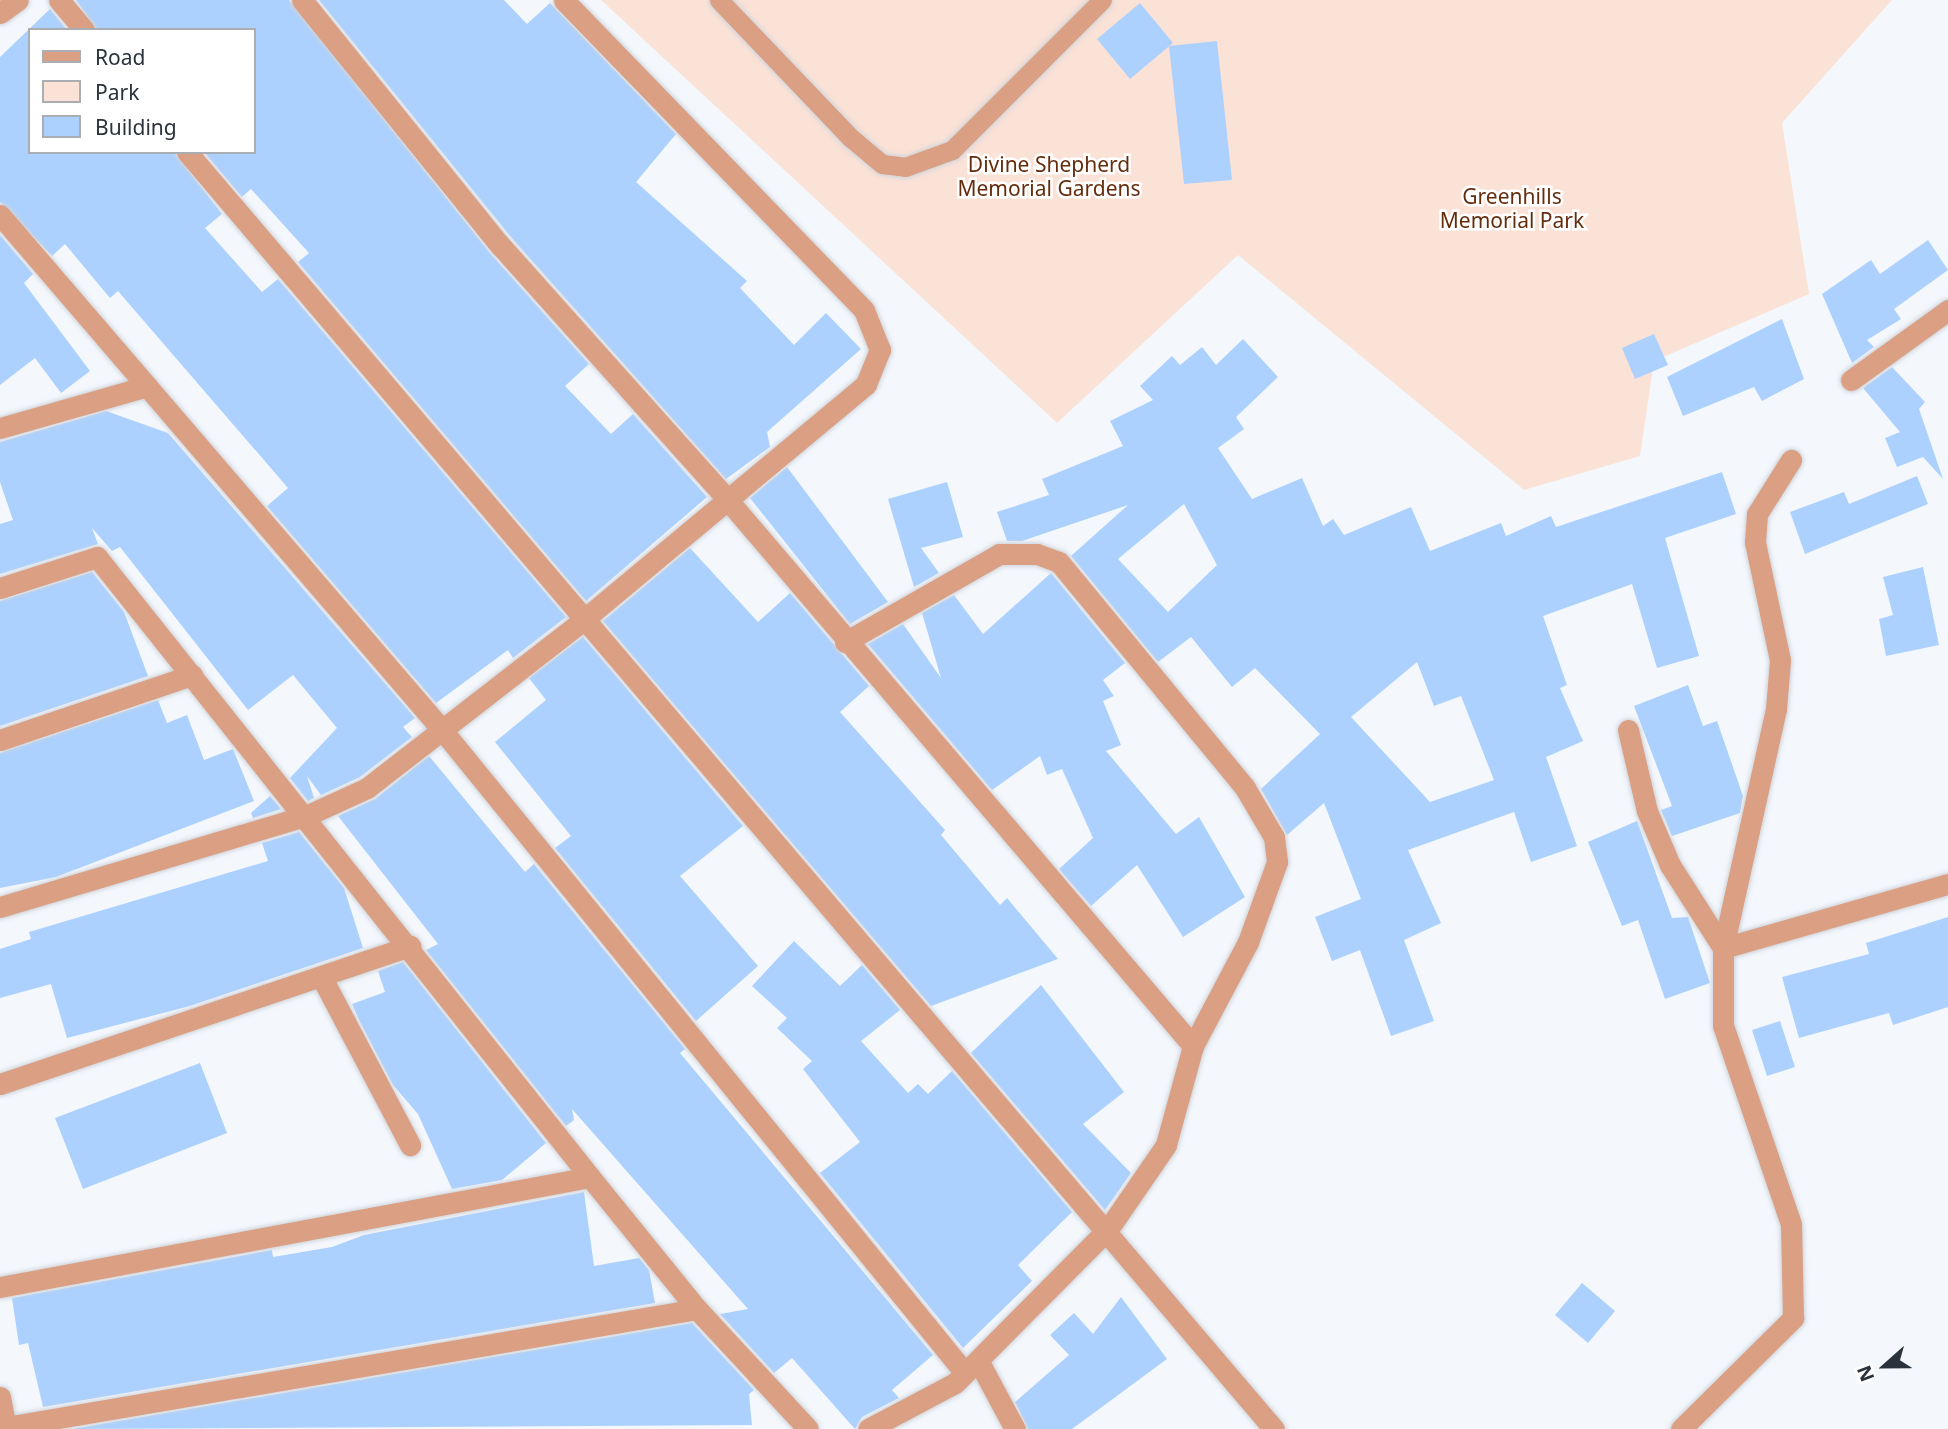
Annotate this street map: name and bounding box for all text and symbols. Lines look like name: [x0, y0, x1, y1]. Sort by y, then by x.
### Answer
legend: [28, 28, 256, 154]
text: Road: [95, 43, 145, 71]
text: Park: [95, 78, 139, 106]
text: Building: [95, 113, 177, 141]
park label: Divine Shepherd Memorial Gardens: [957, 151, 1141, 201]
park label: Greenhills Memorial Park: [1440, 183, 1584, 233]
north arrow: [1850, 1331, 1920, 1401]
text: N: [1850, 1362, 1880, 1385]

